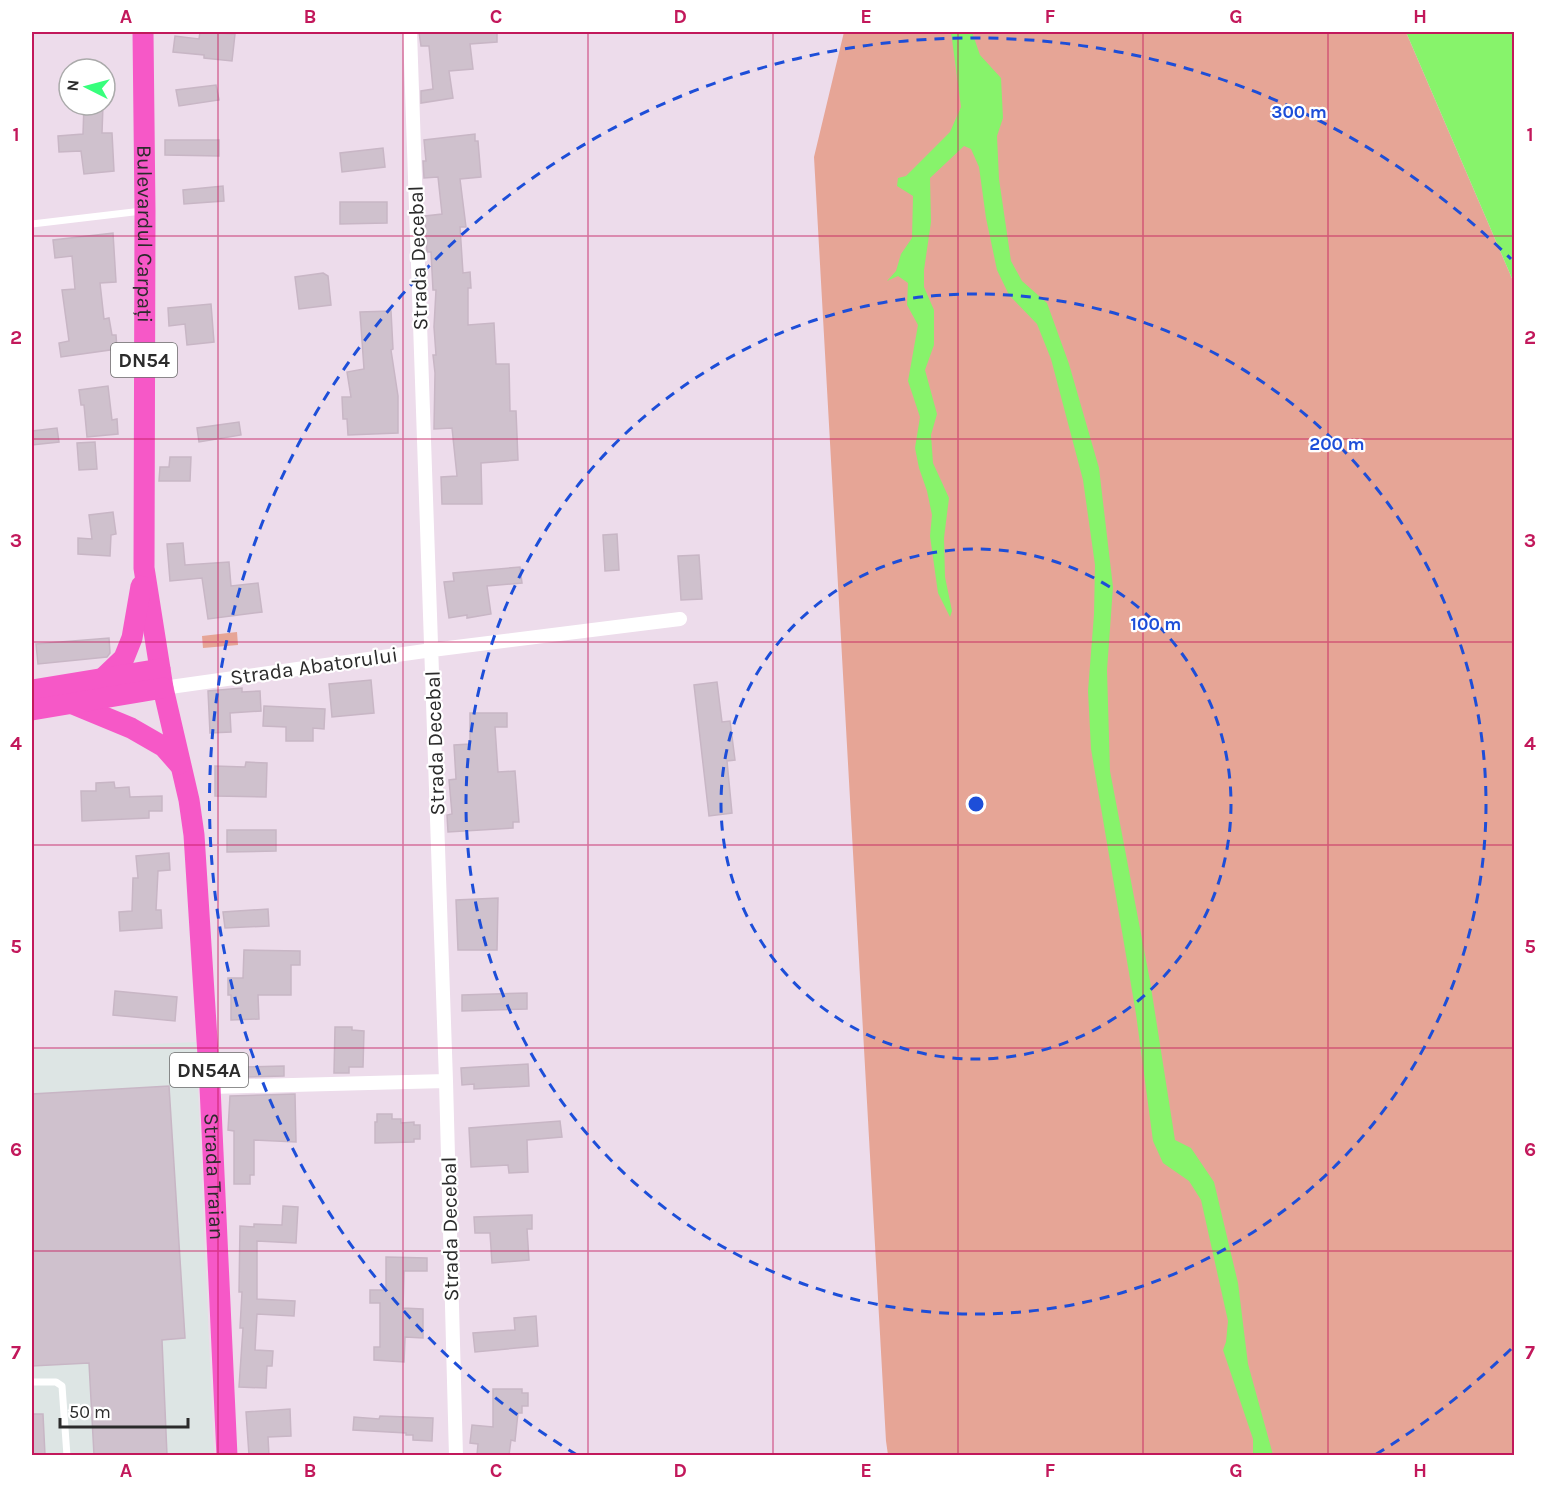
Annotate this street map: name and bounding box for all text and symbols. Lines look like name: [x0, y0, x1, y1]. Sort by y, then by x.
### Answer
text: A: [120, 5, 133, 28]
text: B: [304, 5, 316, 28]
text: C: [490, 5, 502, 28]
text: D: [673, 5, 687, 28]
text: E: [860, 5, 872, 28]
text: F: [1045, 5, 1056, 28]
text: G: [1229, 5, 1243, 28]
text: H: [1413, 5, 1427, 28]
north arrow: [57, 57, 117, 117]
text: N: [63, 79, 83, 92]
text: 300 m: [1271, 101, 1327, 123]
text: 1: [12, 123, 20, 146]
text: 1: [1526, 123, 1534, 146]
street label: Bulevardul Carpați: [132, 145, 157, 323]
street label: Strada Decebal: [403, 185, 433, 331]
text: 2: [10, 326, 22, 349]
text: 2: [1524, 326, 1536, 349]
road number: DN54: [111, 343, 177, 377]
text: 200 m: [1309, 433, 1365, 455]
text: 3: [10, 529, 22, 552]
text: 3: [1524, 529, 1536, 552]
text: 100 m: [1131, 613, 1181, 635]
street label: Strada Abatorului: [228, 642, 400, 690]
street label: Strada Decebal: [420, 670, 450, 816]
text: 4: [10, 732, 22, 755]
text: 4: [1524, 732, 1536, 755]
centre of rings: [966, 794, 986, 814]
text: 5: [10, 935, 22, 958]
text: 5: [1524, 935, 1536, 958]
road number: DN54A: [170, 1053, 248, 1087]
street label: Strada Traian: [199, 1112, 229, 1241]
text: 6: [10, 1138, 22, 1161]
text: 6: [1524, 1138, 1536, 1161]
street label: Strada Decebal: [437, 1156, 463, 1302]
text: 7: [11, 1341, 21, 1364]
text: 7: [1525, 1341, 1535, 1364]
scale bar: [60, 1391, 188, 1429]
text: 50 m: [69, 1401, 111, 1423]
text: A: [120, 1459, 133, 1482]
text: B: [304, 1459, 316, 1482]
text: C: [490, 1459, 502, 1482]
text: D: [673, 1459, 687, 1482]
text: E: [860, 1459, 872, 1482]
text: F: [1045, 1459, 1056, 1482]
text: G: [1229, 1459, 1243, 1482]
text: H: [1413, 1459, 1427, 1482]

